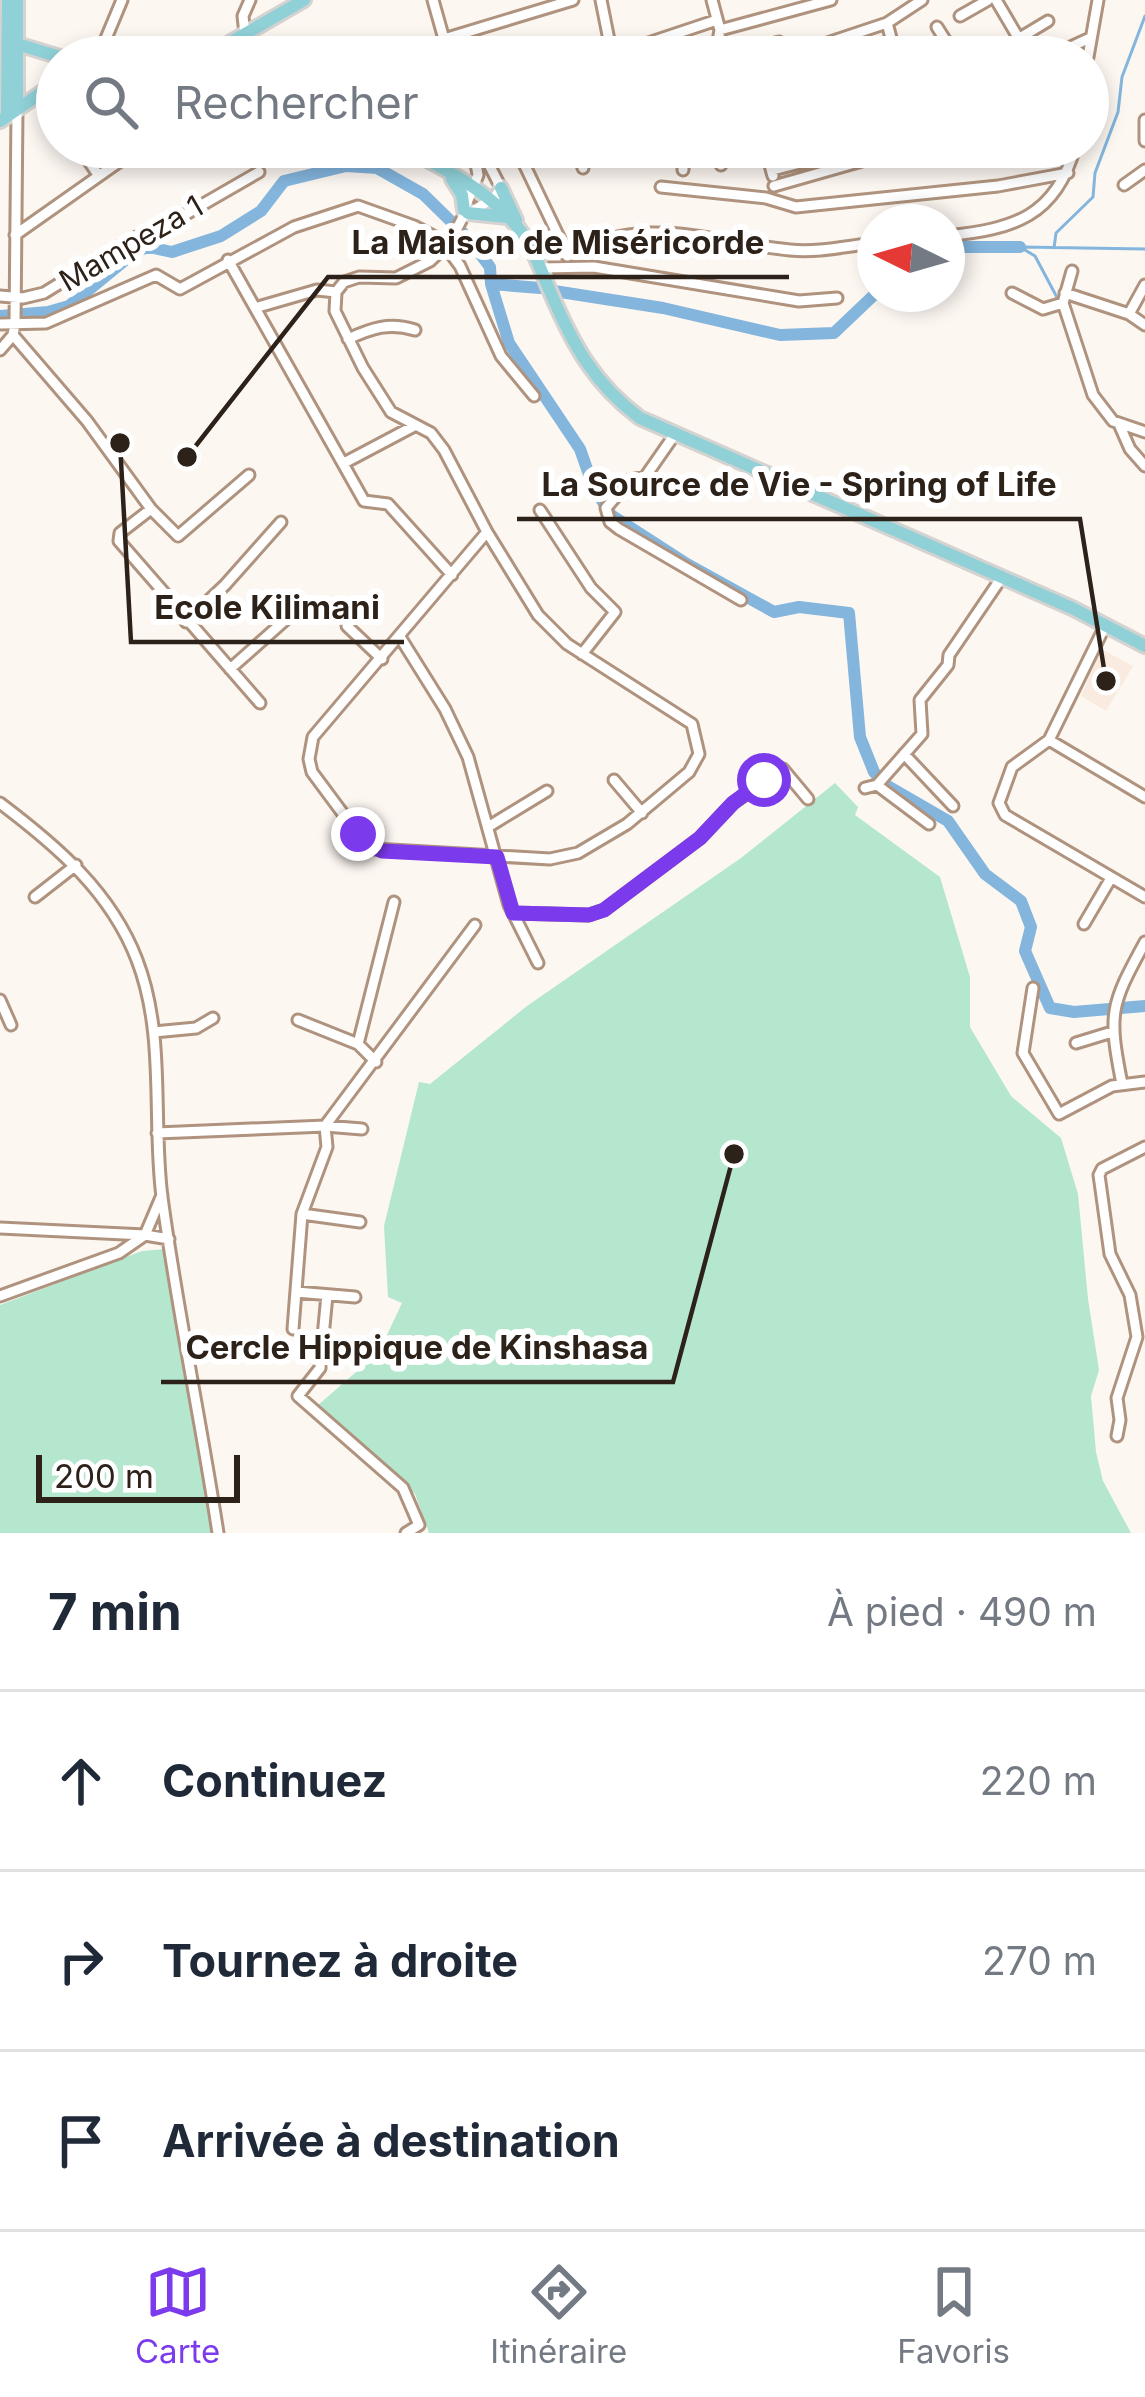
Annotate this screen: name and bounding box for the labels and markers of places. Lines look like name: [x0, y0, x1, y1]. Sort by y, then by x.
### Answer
callout: La Maison de Miséricorde: [328, 208, 789, 277]
callout: La Source de Vie - Spring of Life: [517, 450, 1080, 519]
callout: Ecole Kilimani: [131, 573, 404, 642]
callout: Cercle Hippique de Kinshasa: [161, 1313, 673, 1382]

